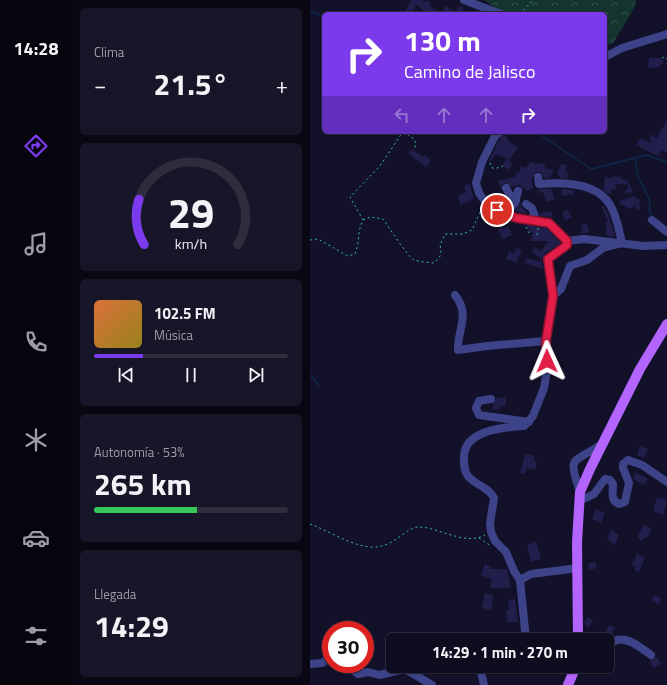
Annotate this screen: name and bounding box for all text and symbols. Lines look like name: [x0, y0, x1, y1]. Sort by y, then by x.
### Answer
text: 130 m: [404, 19, 481, 62]
icon: right: [338, 28, 390, 80]
text: 14:28: [14, 35, 58, 62]
text: Clima: [94, 42, 124, 62]
text: Camino de Jalisco: [404, 58, 535, 85]
text: 21.5°: [154, 61, 228, 107]
text: −: [94, 68, 106, 102]
text: +: [276, 68, 288, 102]
icon: left: [391, 104, 413, 126]
icon: ahead: [433, 104, 455, 126]
icon: ahead: [475, 104, 497, 126]
icon: right: [517, 104, 539, 126]
icon: directions: [22, 132, 50, 160]
text: 29: [168, 181, 214, 244]
pin: [480, 193, 514, 227]
icon: arrive: [486, 199, 508, 221]
icon: music: [22, 230, 50, 258]
text: km/h: [175, 233, 207, 255]
text: 102.5 FM: [154, 302, 216, 325]
text: Música: [154, 325, 193, 345]
icon: phone: [22, 328, 50, 356]
position arrow: [526, 340, 568, 382]
icon: previous: [115, 364, 137, 386]
icon: pause: [180, 364, 202, 386]
icon: next: [245, 364, 267, 386]
icon: climate: [22, 426, 50, 454]
text: Autonomía · 53%: [94, 442, 185, 462]
text: 265 km: [94, 461, 192, 507]
icon: car: [22, 524, 50, 552]
text: Llegada: [94, 584, 136, 604]
text: 14:29: [94, 603, 169, 649]
speed limit sign: 30: [322, 621, 374, 673]
icon: filters: [22, 622, 50, 650]
text: 14:29 · 1 min · 270 m: [432, 641, 568, 664]

